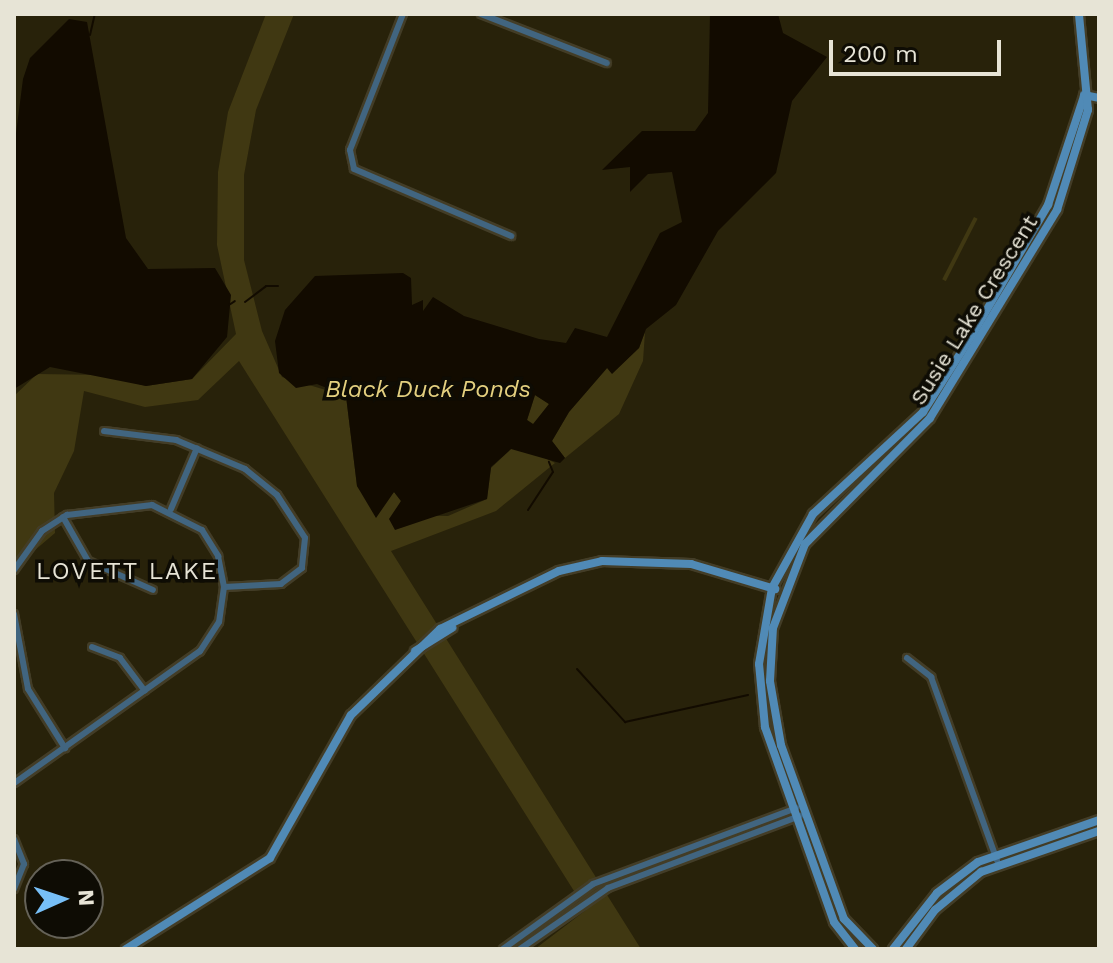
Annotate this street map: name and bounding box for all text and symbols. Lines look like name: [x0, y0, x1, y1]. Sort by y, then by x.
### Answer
scale bar: [833, 24, 1005, 74]
text: 200 m: [843, 40, 918, 68]
street label: Susie Lake Crescent: [905, 210, 1043, 410]
water label: Black Duck Ponds: [325, 376, 531, 404]
district label: LOVETT LAKE: [36, 558, 218, 586]
north arrow: [24, 859, 104, 939]
text: N: [74, 889, 99, 907]

